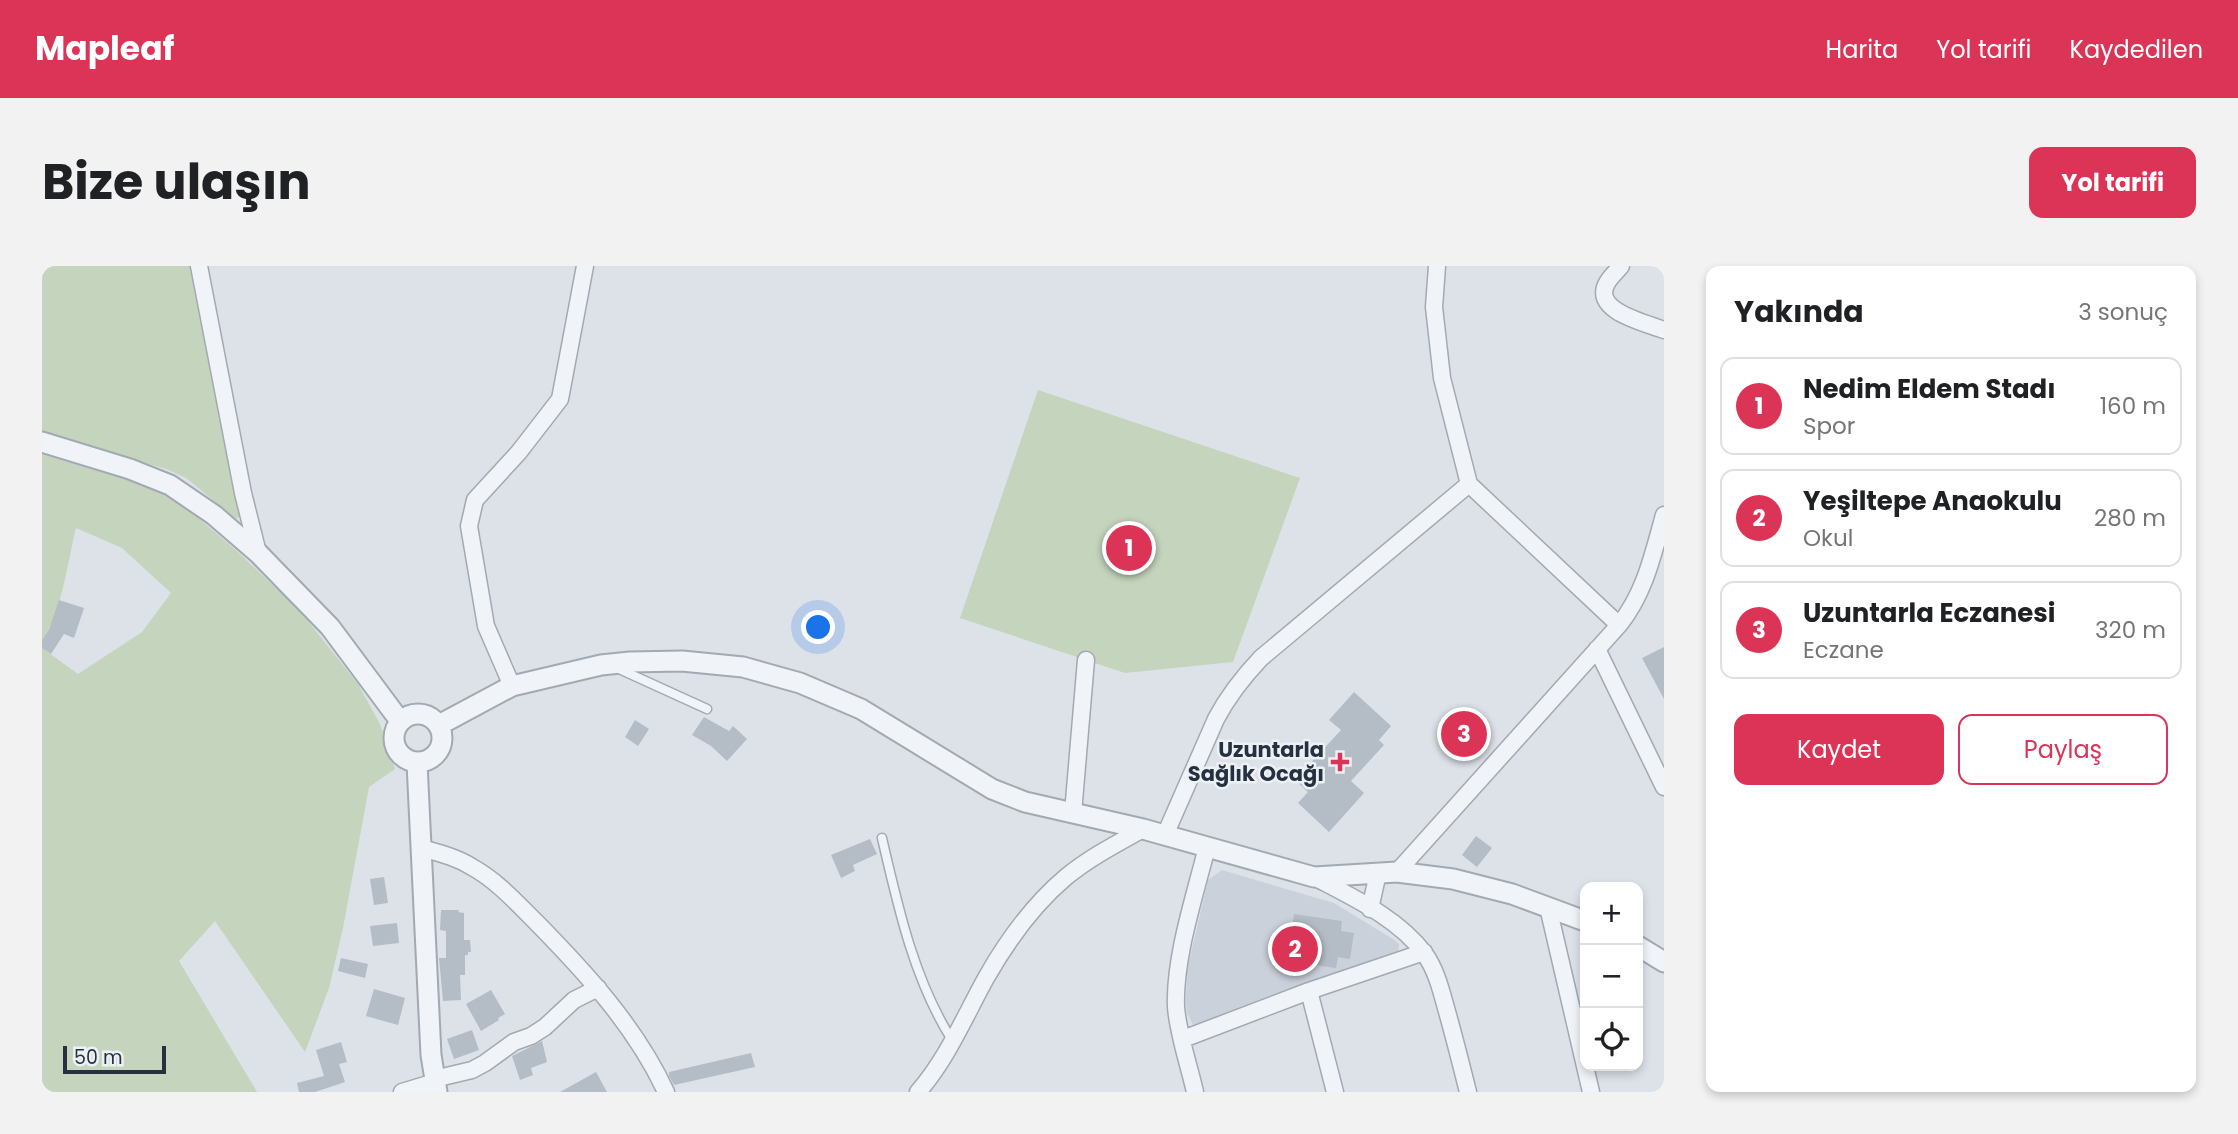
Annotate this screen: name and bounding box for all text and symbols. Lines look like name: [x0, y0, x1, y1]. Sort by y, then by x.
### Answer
text: Mapleaf: [35, 25, 174, 72]
text: Harita: [1826, 33, 1898, 66]
text: Yol tarifi: [1936, 33, 2032, 66]
text: Kaydedilen: [2070, 33, 2203, 66]
button: Yol tarifi: [2029, 147, 2196, 218]
text: Bize ulaşın: [42, 148, 310, 216]
text: Yakında: [1734, 290, 1864, 333]
text: 3 sonuç: [2078, 296, 2168, 328]
text: Nedim Eldem Stadı: [1803, 371, 2056, 407]
text: 1: [1755, 390, 1763, 422]
text: 160 m: [2100, 390, 2166, 422]
text: Spor: [1803, 410, 1855, 442]
text: Yeşiltepe Anaokulu: [1803, 483, 2062, 519]
text: 2: [1752, 502, 1766, 534]
text: 280 m: [2094, 502, 2166, 534]
pin: 1: [1106, 522, 1152, 574]
text: Okul: [1803, 522, 1853, 554]
text: Uzuntarla Eczanesi: [1803, 595, 2056, 631]
your location: [801, 610, 835, 644]
text: 3: [1752, 614, 1766, 646]
text: 320 m: [2095, 614, 2166, 646]
text: Eczane: [1803, 634, 1884, 666]
pin: 3: [1441, 708, 1487, 760]
button: Kaydet: [1734, 714, 1944, 785]
button: Paylaş: [1958, 714, 2168, 785]
place label: Uzuntarla Sağlık Ocağı: [1188, 735, 1324, 788]
marker: Uzuntarla Sağlık Ocağı: [1330, 752, 1350, 772]
map controls: [1580, 882, 1643, 1071]
button: +: [1580, 882, 1643, 945]
pin: 2: [1272, 923, 1318, 975]
button: −: [1580, 945, 1643, 1008]
button: locate: [1580, 1008, 1643, 1071]
scale bar: [63, 1043, 166, 1075]
text: 50 m: [74, 1044, 123, 1071]

